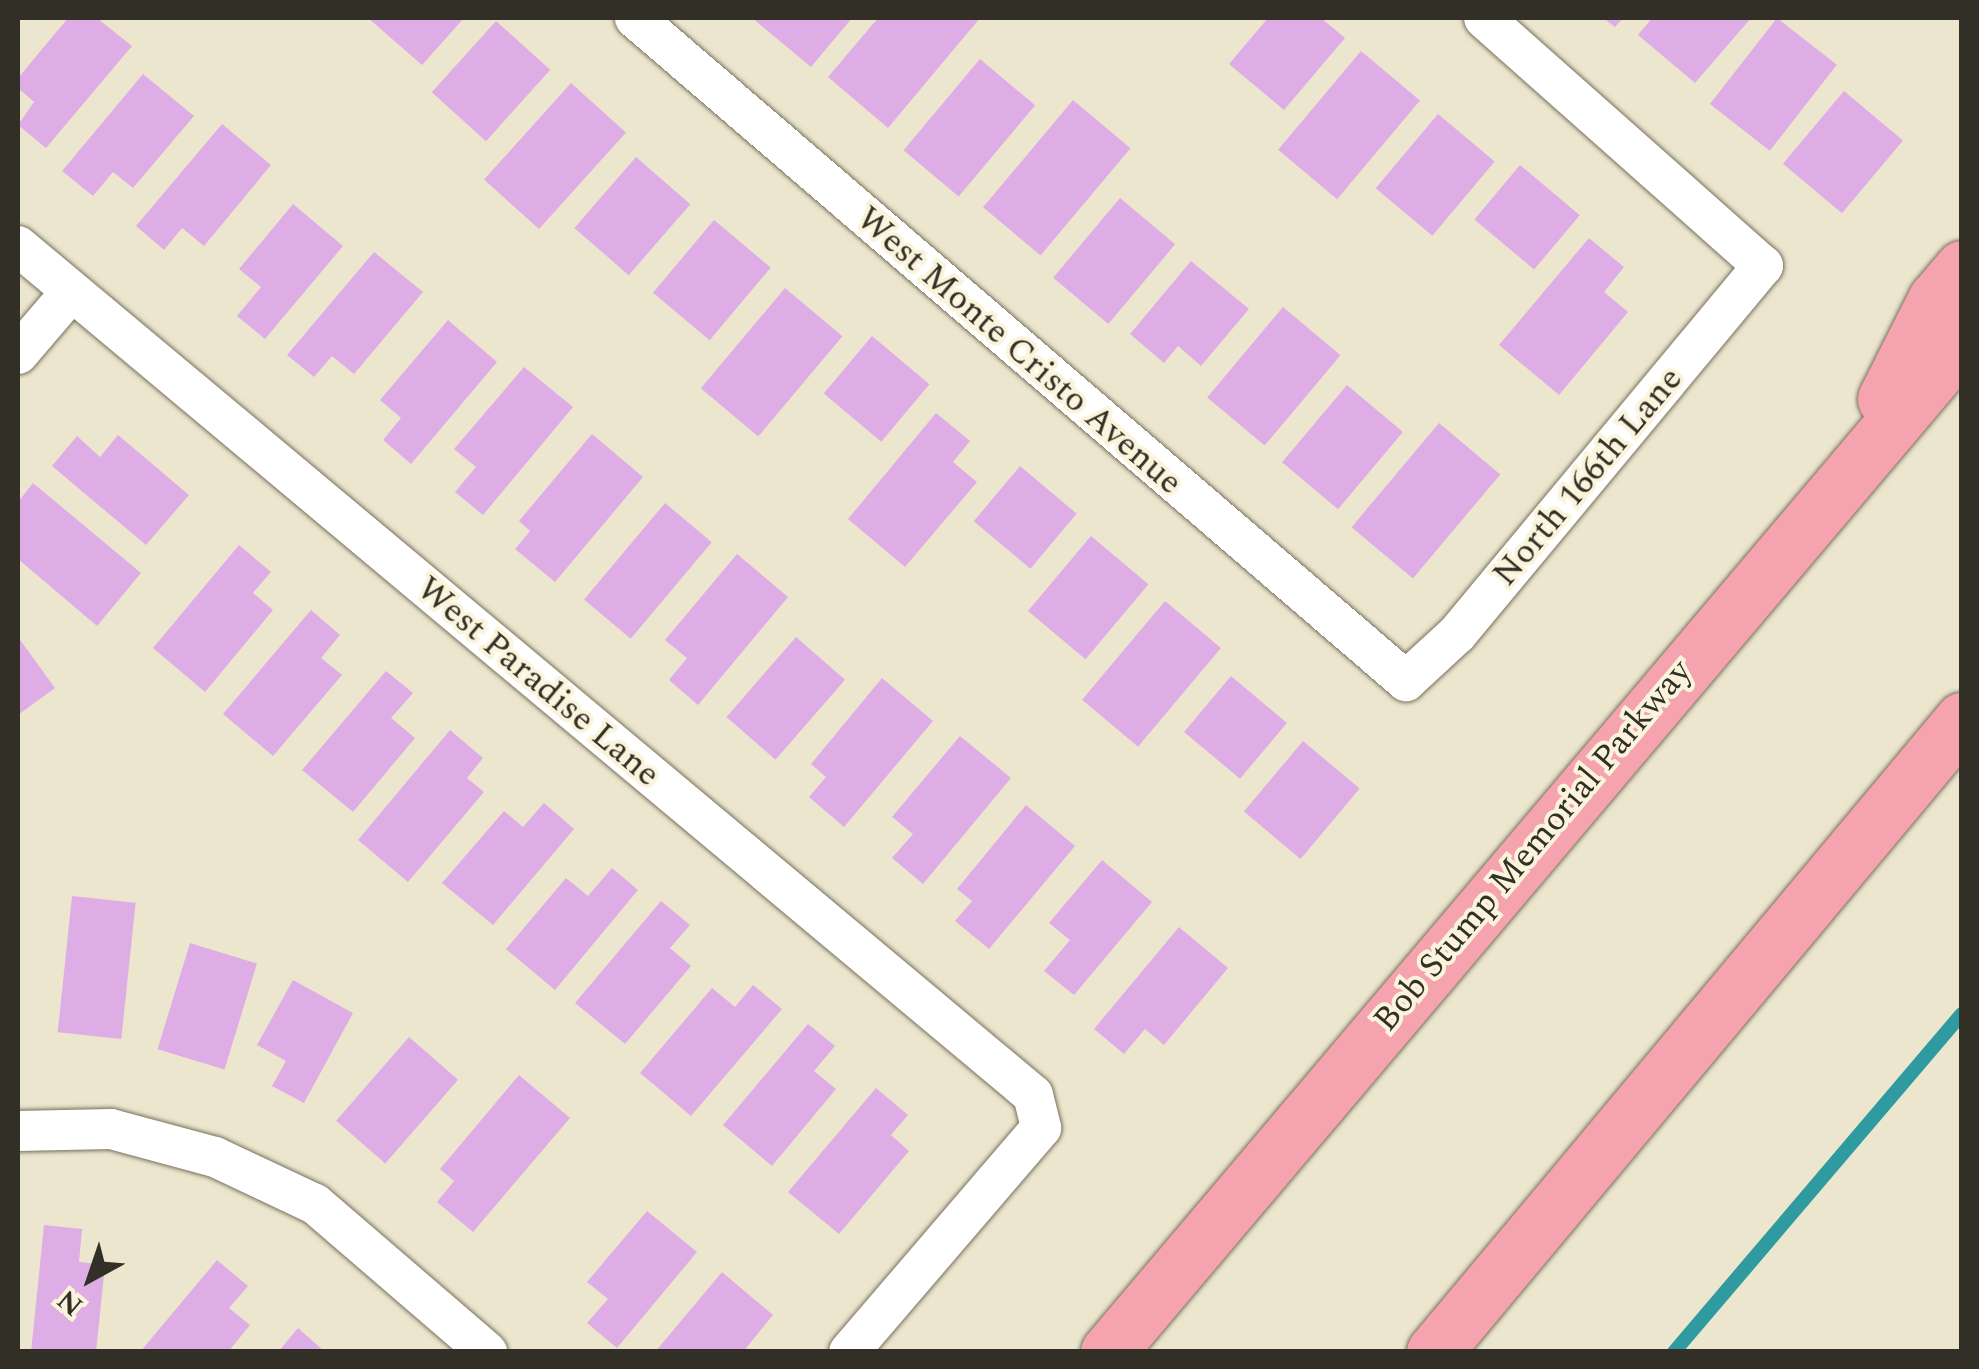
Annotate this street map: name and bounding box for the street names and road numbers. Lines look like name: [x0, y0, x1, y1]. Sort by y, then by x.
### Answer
street label: West Monte Cristo Avenue: [847, 198, 1191, 504]
street label: North 166th Lane: [1484, 359, 1692, 595]
street label: West Paradise Lane: [408, 568, 668, 796]
street label: Bob Stump Memorial Parkway: [1365, 651, 1701, 1041]

